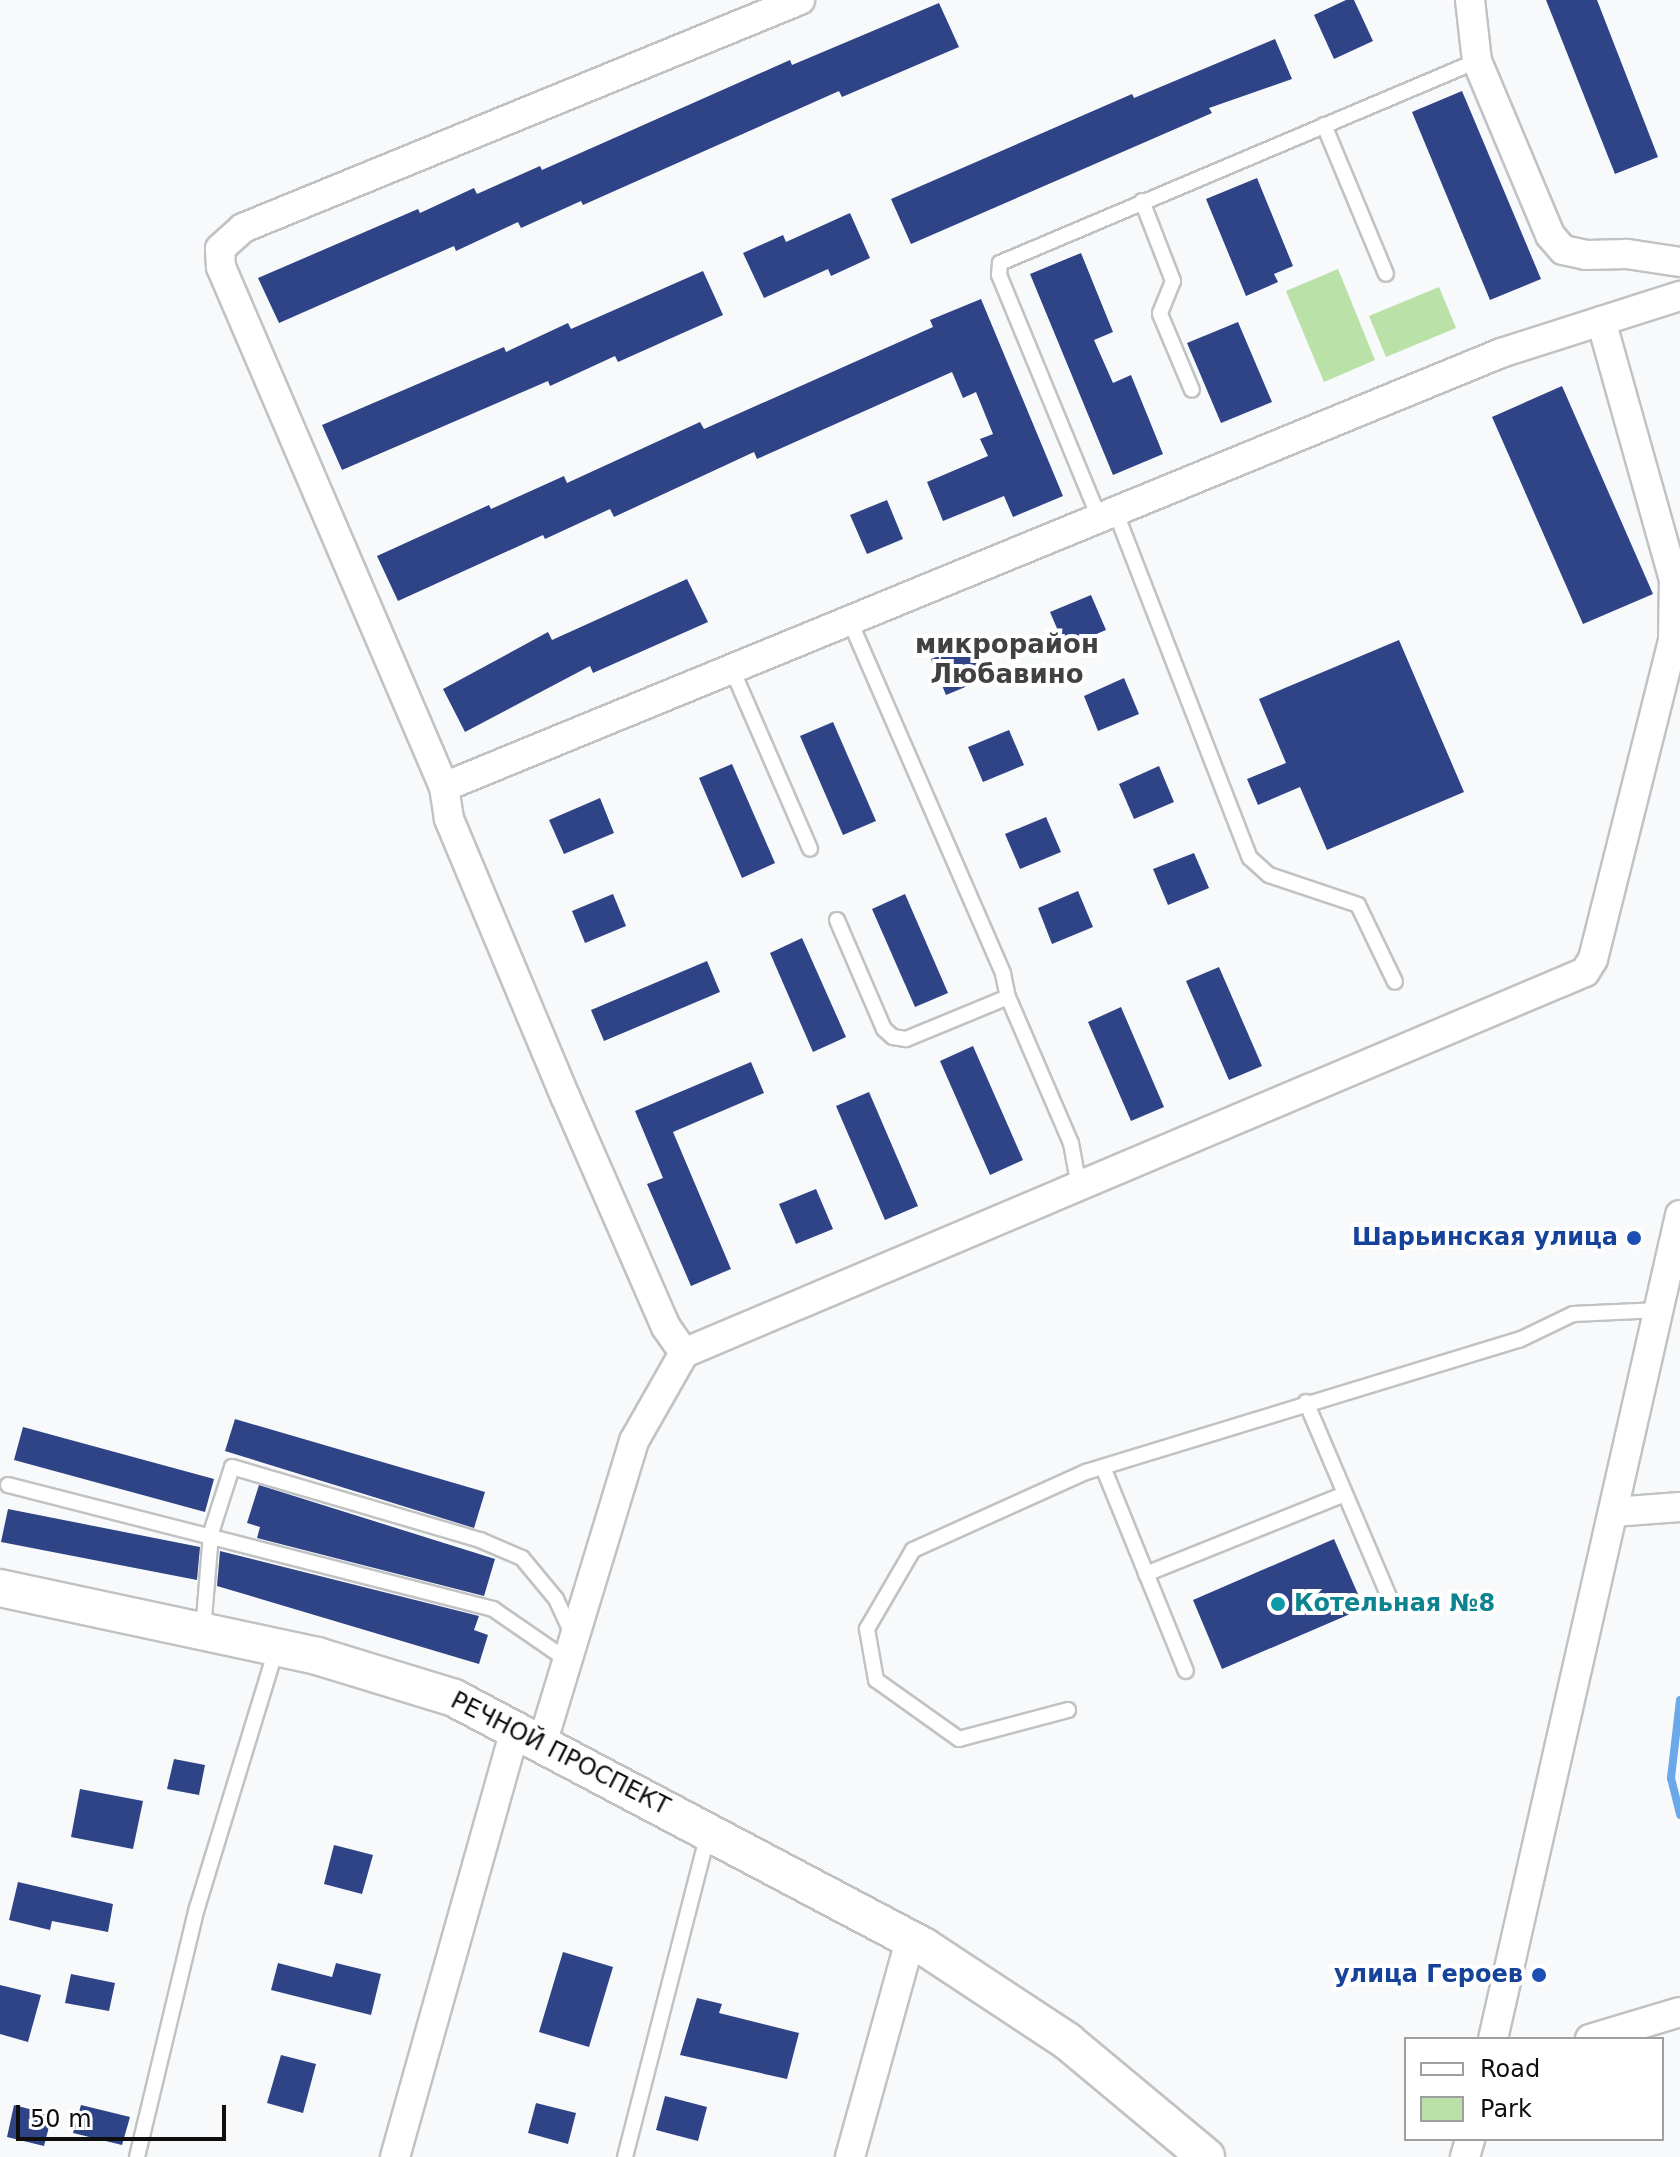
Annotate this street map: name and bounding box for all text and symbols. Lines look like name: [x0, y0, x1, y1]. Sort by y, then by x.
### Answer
district label: микрорайон Любавино: [915, 629, 1099, 690]
place label: Шарьинская улица: [1352, 1224, 1618, 1252]
marker: Шарьинская улица: [1625, 1229, 1643, 1247]
place label: Котельная №8: [1294, 1590, 1495, 1618]
marker: Котельная №8: [1269, 1595, 1287, 1613]
street label: РЕЧНОЙ ПРОСПЕКТ: [446, 1686, 674, 1822]
place label: улица Героев: [1334, 1961, 1523, 1989]
marker: улица Героев: [1530, 1966, 1548, 1984]
legend: [1404, 2037, 1664, 2141]
text: Road: [1480, 2055, 1540, 2083]
scale bar: [20, 2089, 230, 2139]
text: Park: [1480, 2095, 1532, 2123]
text: 50 m: [30, 2105, 92, 2133]

